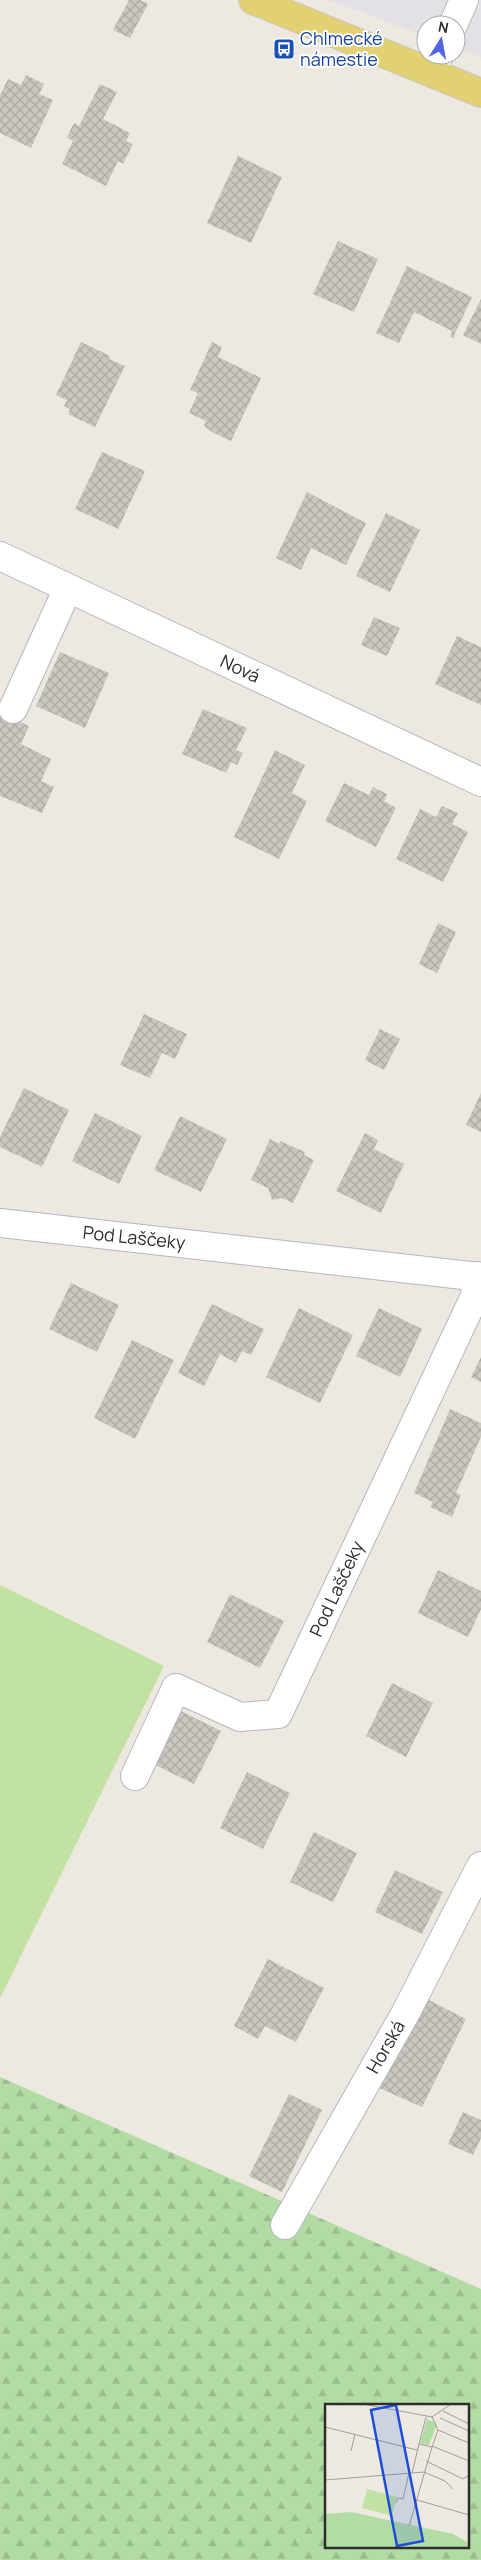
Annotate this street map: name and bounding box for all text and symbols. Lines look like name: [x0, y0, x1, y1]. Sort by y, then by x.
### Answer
north arrow: [416, 15, 466, 65]
text: N: [437, 16, 450, 37]
place label: Chlmecké námestie: [300, 26, 383, 71]
bus stop icon: Chlmecké námestie: [272, 37, 296, 61]
street label: Nová: [217, 649, 264, 688]
street label: Pod Laščeky: [82, 1220, 187, 1254]
street label: Pod Laščeky: [303, 1536, 369, 1640]
street label: Horská: [360, 2016, 410, 2077]
inset map: [325, 2404, 468, 2548]

